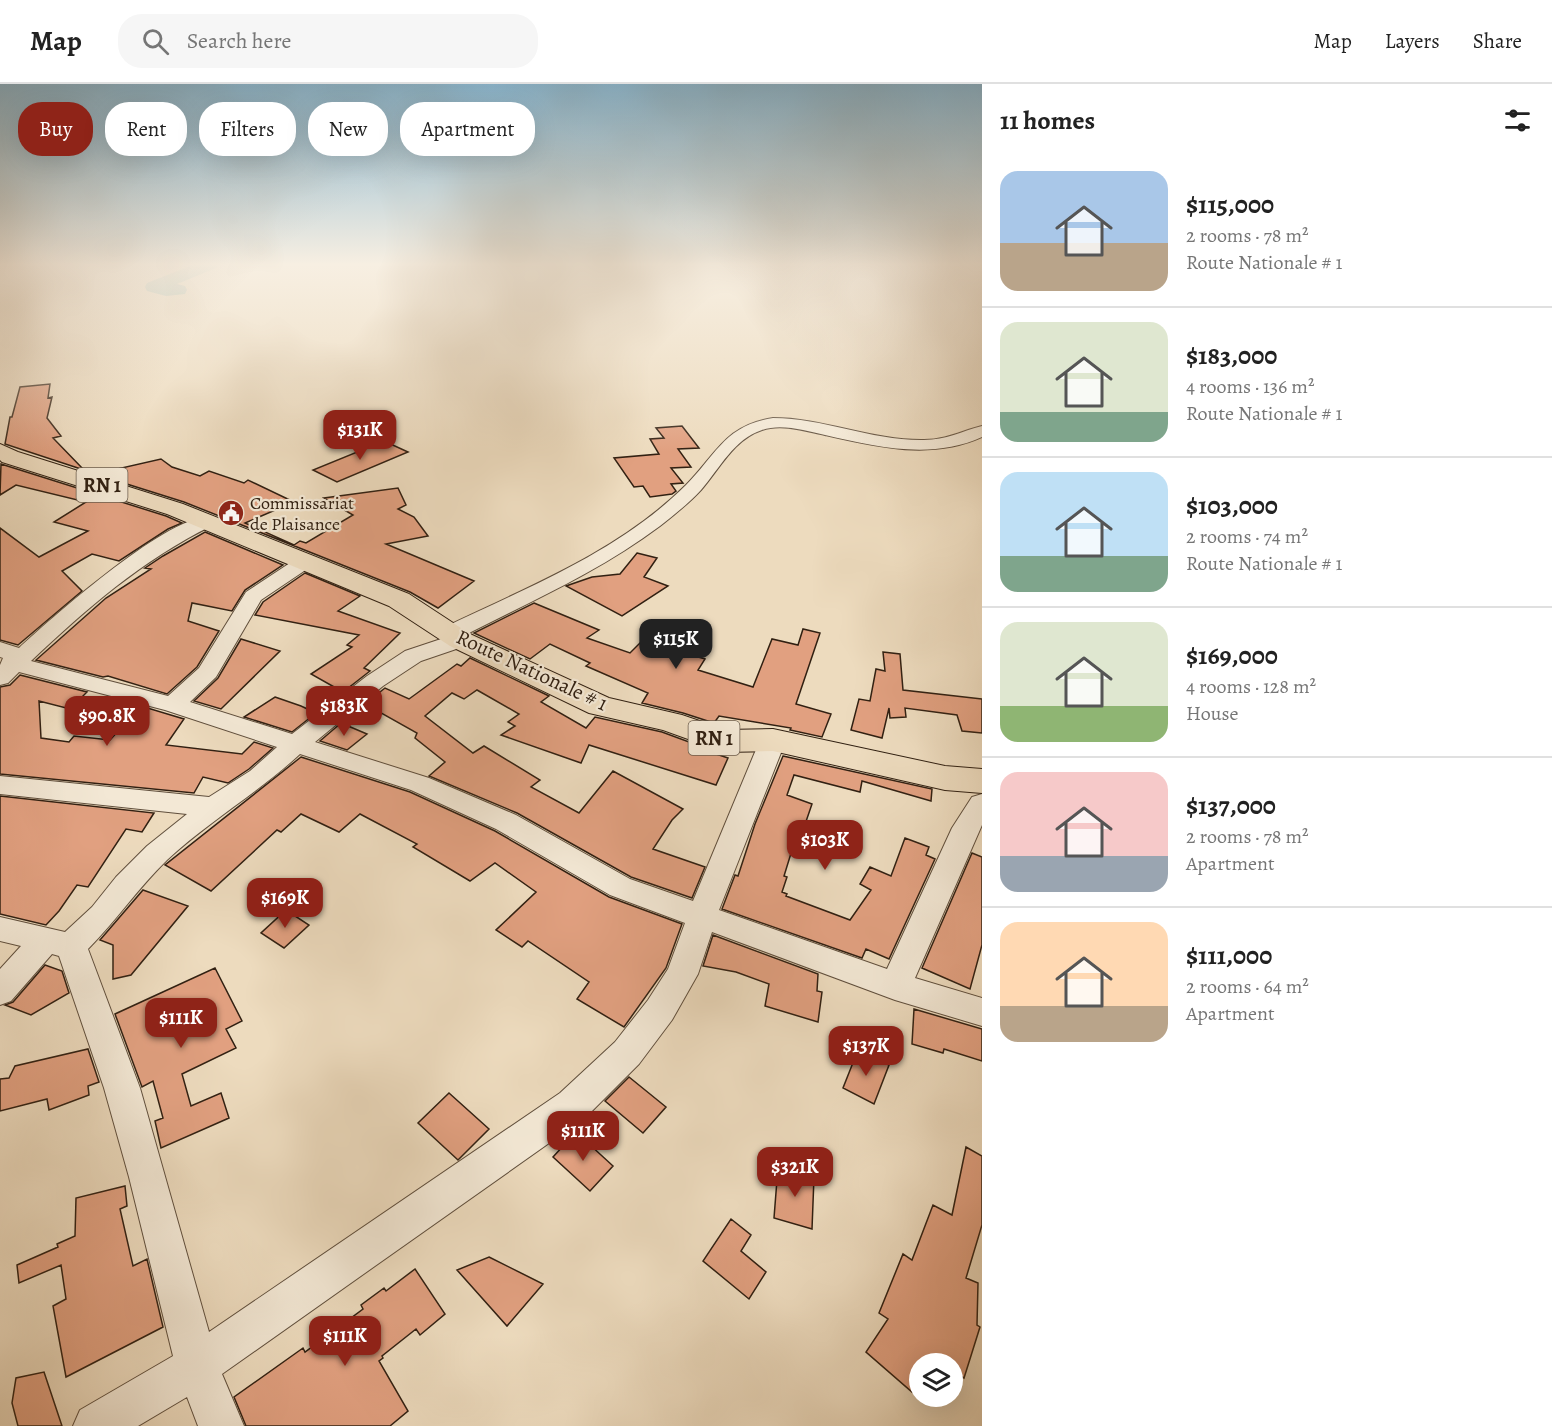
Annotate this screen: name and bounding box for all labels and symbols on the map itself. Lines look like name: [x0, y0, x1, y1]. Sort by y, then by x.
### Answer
pin: $131K: [318, 410, 402, 461]
road number: RN 1: [76, 468, 128, 502]
place label: Commissariat de Plaisance: [250, 491, 354, 536]
public building icon: Commissariat de Plaisance: [216, 498, 246, 528]
pin: $115K: [634, 619, 718, 670]
street label: Route Nationale # 1: [452, 623, 612, 717]
pin: $183K: [302, 686, 386, 737]
pin: $90.8K: [58, 696, 156, 747]
road number: RN 1: [688, 721, 740, 755]
pin: $103K: [783, 820, 867, 871]
pin: $169K: [243, 878, 327, 929]
pin: $111K: [139, 998, 223, 1049]
pin: $137K: [824, 1026, 908, 1077]
pin: $111K: [541, 1111, 625, 1162]
pin: $321K: [753, 1147, 837, 1198]
pin: $111K: [303, 1316, 387, 1367]

